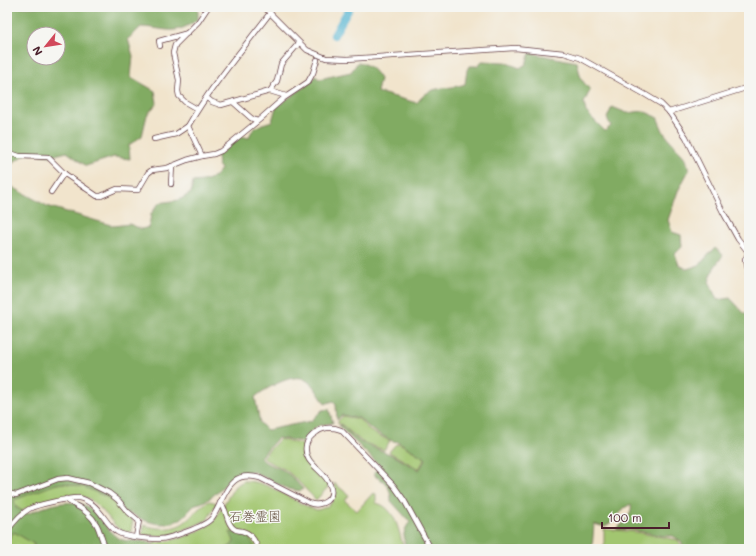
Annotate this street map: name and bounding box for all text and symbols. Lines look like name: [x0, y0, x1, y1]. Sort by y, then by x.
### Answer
north arrow: [26, 26, 66, 66]
text: N: [28, 44, 45, 59]
scale bar: [602, 504, 669, 530]
park label: 石巻霊園: [229, 507, 281, 524]
text: 100 m: [608, 509, 642, 525]

